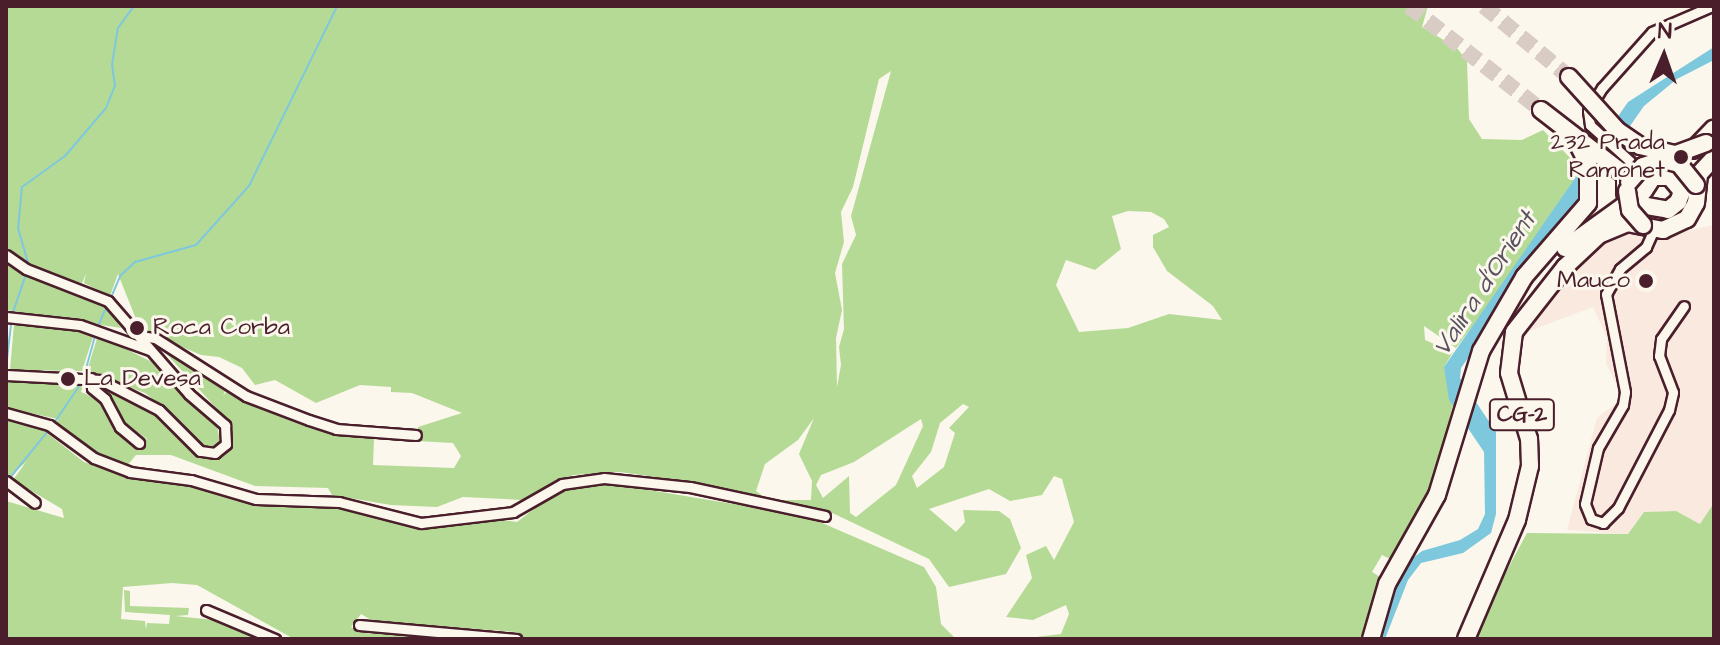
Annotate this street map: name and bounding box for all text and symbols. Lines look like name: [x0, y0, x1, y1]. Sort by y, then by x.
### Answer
north arrow: [1624, 16, 1704, 96]
text: N: [1657, 16, 1672, 47]
place label: 232 Prada Ramonet: [1550, 129, 1665, 185]
marker: 232 Prada Ramonet: [1672, 148, 1690, 166]
water label: Valira d'Orient: [1427, 206, 1543, 362]
place label: Mauco: [1557, 267, 1630, 295]
marker: Mauco: [1637, 272, 1655, 290]
place label: Roca Corba: [153, 314, 290, 342]
marker: Roca Corba: [128, 319, 146, 337]
place label: La Devesa: [84, 365, 201, 393]
marker: La Devesa: [59, 370, 77, 388]
road number: CG-2: [1488, 397, 1556, 433]

